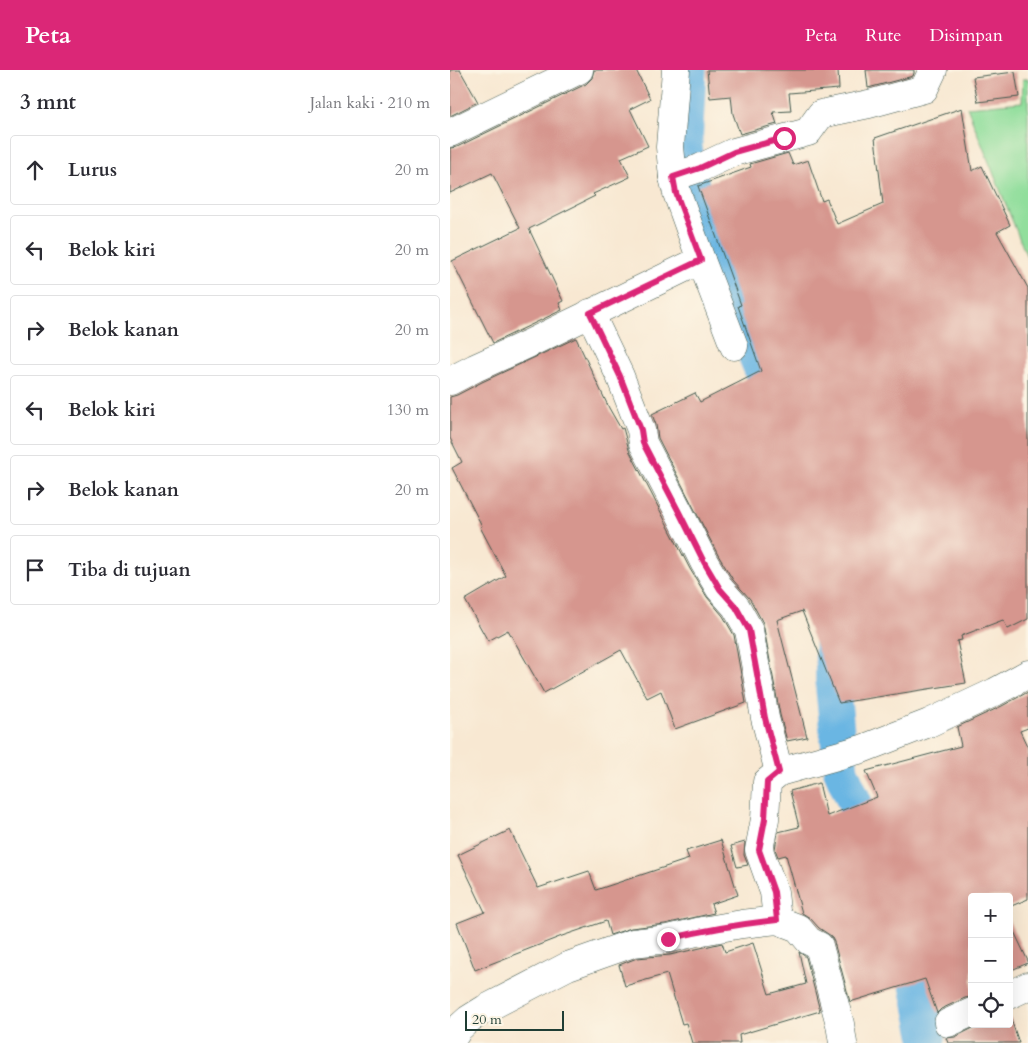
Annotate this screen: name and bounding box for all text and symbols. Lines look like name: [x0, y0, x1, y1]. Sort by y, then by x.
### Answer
text: Peta: [25, 19, 71, 52]
text: Peta: [805, 23, 837, 48]
text: Rute: [865, 23, 901, 48]
text: Disimpan: [929, 23, 1003, 48]
text: 3 mnt: [20, 88, 76, 117]
text: Jalan kaki · 210 m: [310, 92, 430, 114]
route start: [773, 127, 796, 150]
icon: ahead: [21, 156, 49, 184]
text: Lurus: [68, 157, 117, 183]
text: 20 m: [395, 159, 429, 181]
icon: left: [21, 236, 49, 264]
text: Belok kiri: [68, 237, 155, 263]
text: 20 m: [395, 239, 429, 261]
icon: right: [21, 316, 49, 344]
text: Belok kanan: [68, 317, 179, 343]
text: 20 m: [395, 319, 429, 341]
icon: left: [21, 396, 49, 424]
text: Belok kiri: [68, 397, 155, 423]
text: 130 m: [387, 399, 429, 421]
icon: right: [21, 476, 49, 504]
text: Belok kanan: [68, 477, 179, 503]
text: 20 m: [395, 479, 429, 501]
icon: arrive: [21, 556, 49, 584]
text: Tiba di tujuan: [68, 557, 191, 583]
map controls: [968, 893, 1013, 1028]
button: +: [968, 893, 1013, 938]
route end: [657, 928, 680, 951]
button: −: [968, 938, 1013, 983]
button: locate: [968, 983, 1013, 1028]
scale bar: [465, 1008, 564, 1031]
text: 20 m: [472, 1010, 502, 1029]

